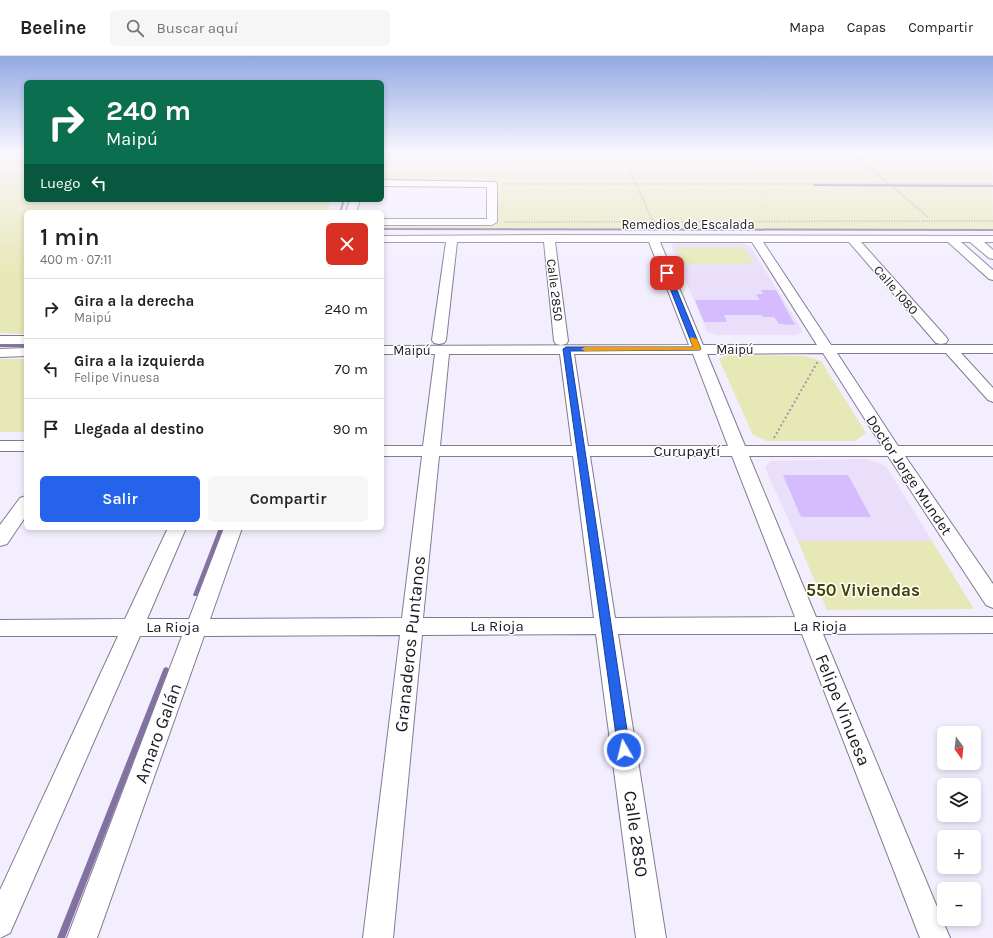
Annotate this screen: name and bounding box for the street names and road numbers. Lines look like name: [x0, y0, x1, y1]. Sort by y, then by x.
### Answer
street label: Remedios de Escalada: [621, 217, 755, 232]
street label: Calle 2850: [544, 258, 566, 322]
street label: Calle 1080: [871, 262, 921, 318]
street label: Maipú: [716, 342, 754, 357]
street label: Maipú: [393, 343, 431, 358]
street label: Doctor Jorge Mundet: [862, 412, 956, 539]
street label: Curupaytí: [654, 442, 721, 460]
street label: Granaderos Puntanos: [390, 555, 430, 733]
street label: La Rioja: [470, 617, 524, 635]
street label: La Rioja: [793, 617, 847, 635]
street label: La Rioja: [146, 618, 200, 636]
street label: Felipe Vinuesa: [811, 651, 875, 769]
street label: Amaro Galán: [130, 680, 186, 786]
street label: Calle 2850: [619, 789, 653, 879]

